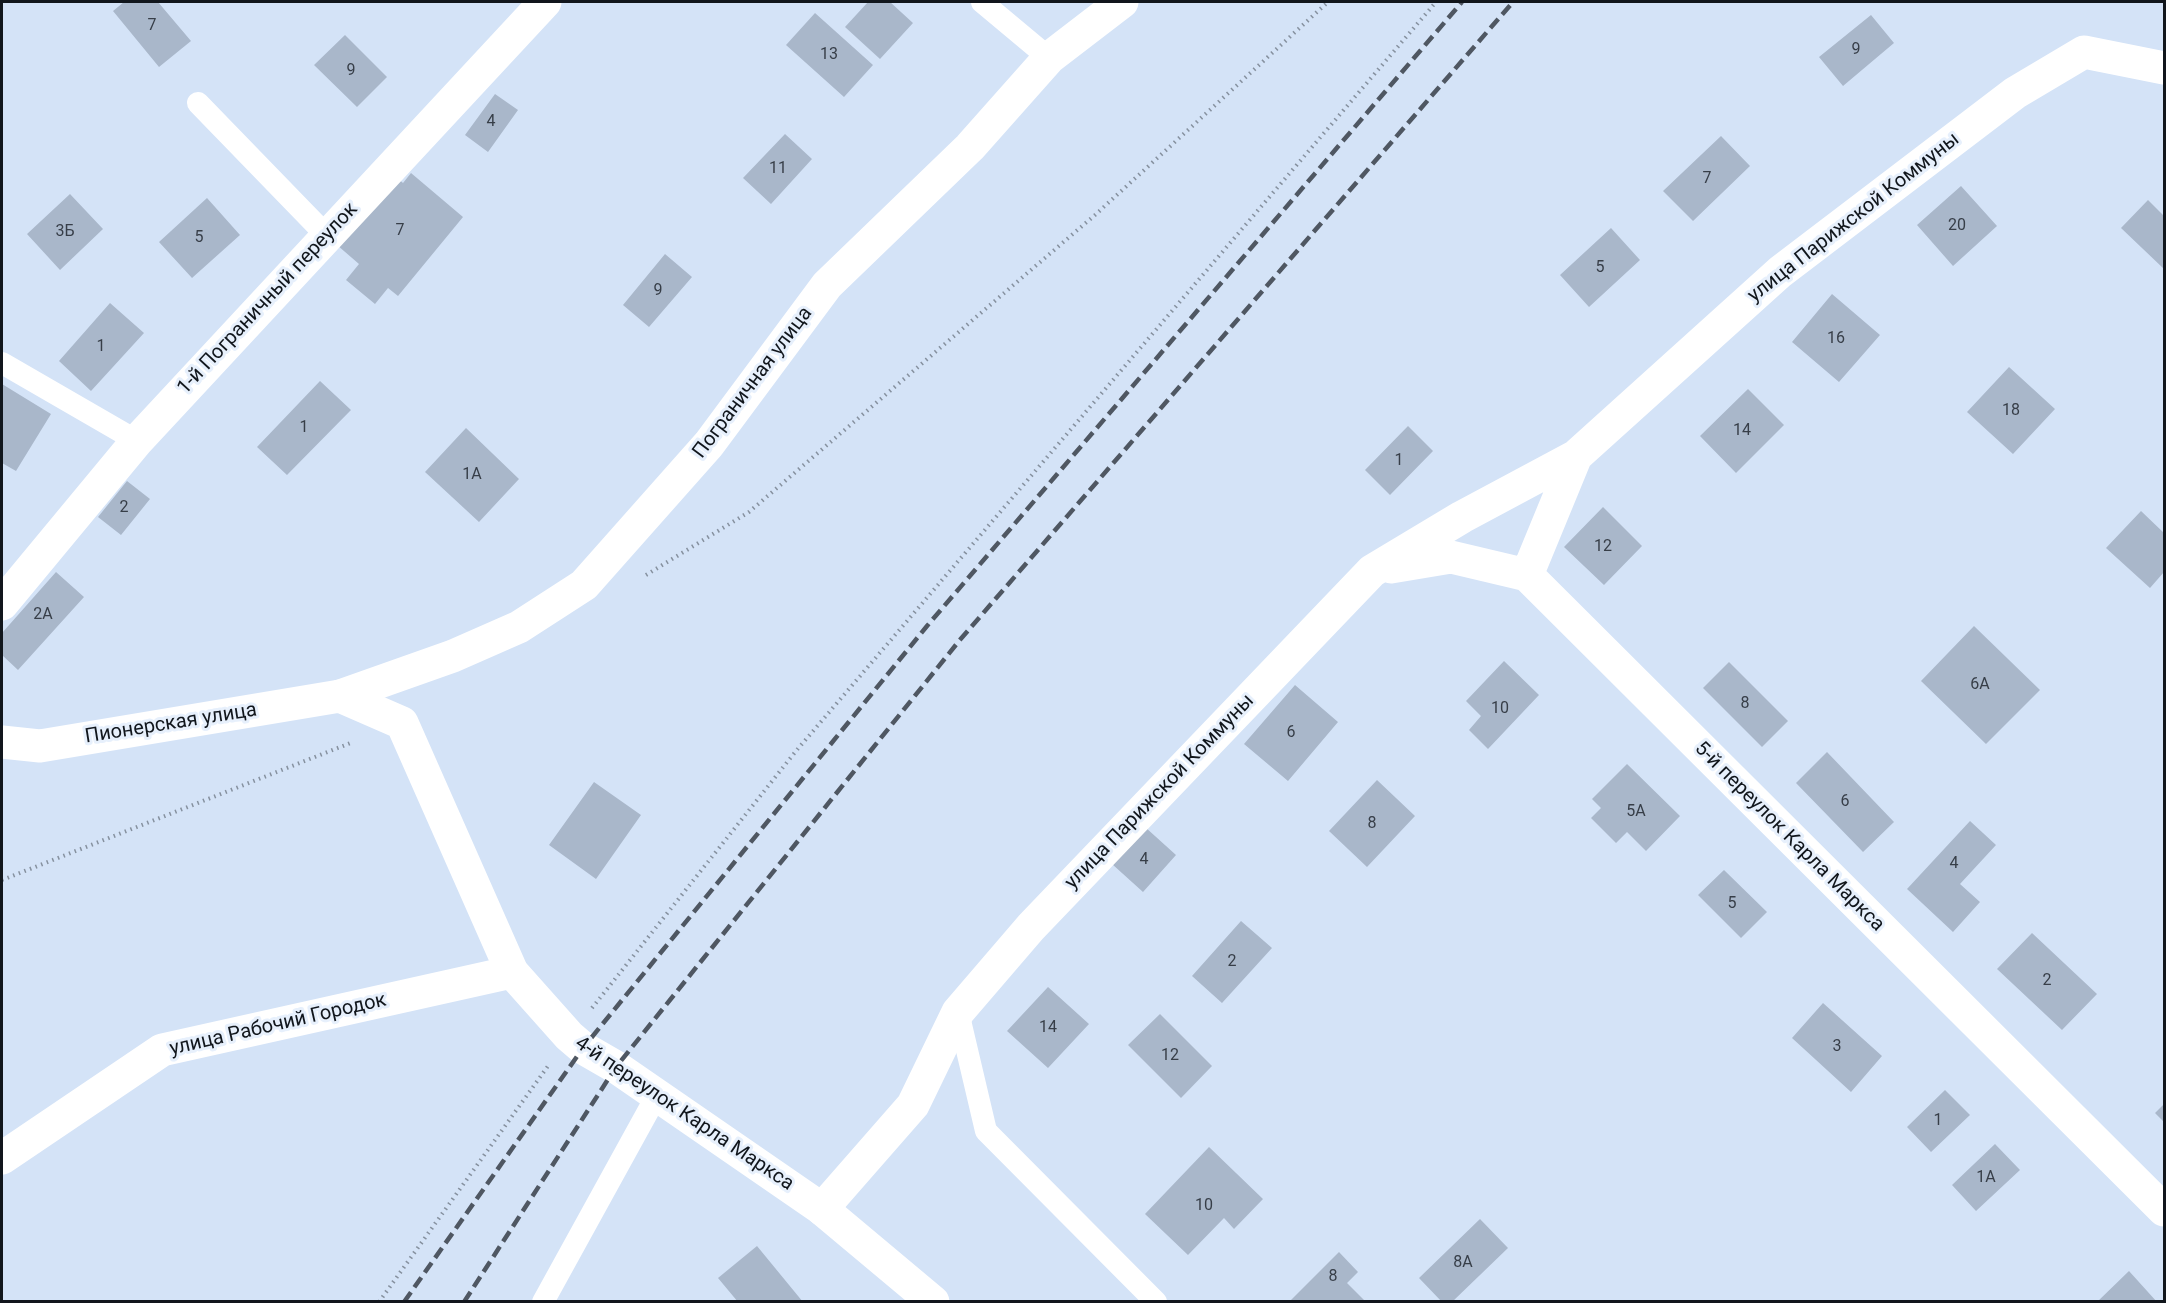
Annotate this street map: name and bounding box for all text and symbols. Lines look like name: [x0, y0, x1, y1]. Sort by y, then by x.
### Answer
house number: 7: [148, 16, 156, 36]
house number: 9: [1852, 40, 1860, 60]
house number: 13: [820, 45, 838, 65]
house number: 9: [347, 61, 355, 81]
house number: 4: [487, 112, 495, 132]
street label: улица Парижской Коммуны: [1743, 128, 1965, 308]
house number: 11: [769, 159, 787, 179]
house number: 7: [1703, 169, 1711, 189]
street label: 1-й Пограничный переулок: [173, 198, 363, 400]
house number: 20: [1948, 216, 1966, 236]
house number: 7: [396, 221, 404, 241]
house number: 3Б: [55, 222, 75, 242]
house number: 5: [195, 228, 203, 248]
house number: 5: [1596, 258, 1604, 278]
house number: 9: [654, 281, 662, 301]
street label: Пограничная улица: [688, 303, 818, 463]
house number: 16: [1827, 329, 1845, 349]
house number: 1: [97, 337, 105, 357]
house number: 18: [2002, 401, 2020, 421]
house number: 1: [300, 418, 308, 438]
house number: 14: [1733, 421, 1751, 441]
house number: 1: [1395, 451, 1403, 471]
house number: 1А: [462, 465, 482, 485]
house number: 2: [120, 498, 128, 518]
house number: 12: [1594, 537, 1612, 557]
house number: 2А: [33, 605, 53, 625]
house number: 6А: [1970, 675, 1990, 695]
street label: улица Парижской Коммуны: [1060, 689, 1260, 895]
house number: 8: [1741, 694, 1749, 714]
street label: Пионерская улица: [83, 699, 259, 749]
house number: 10: [1491, 699, 1509, 719]
house number: 6: [1287, 723, 1295, 743]
street label: 5-й переулок Карла Маркса: [1689, 737, 1889, 937]
house number: 6: [1841, 792, 1849, 812]
house number: 5А: [1626, 802, 1646, 822]
house number: 8: [1368, 814, 1376, 834]
house number: 4: [1140, 850, 1148, 870]
house number: 4: [1950, 854, 1958, 874]
house number: 5: [1728, 894, 1736, 914]
house number: 2: [1228, 952, 1236, 972]
house number: 2: [2043, 971, 2051, 991]
street label: улица Рабочий Городок: [167, 988, 389, 1062]
house number: 14: [1039, 1018, 1057, 1038]
street label: 4-й переулок Карла Маркса: [570, 1032, 798, 1196]
house number: 3: [1833, 1037, 1841, 1057]
house number: 12: [1161, 1046, 1179, 1066]
house number: 1: [1934, 1111, 1942, 1131]
house number: 1А: [1976, 1168, 1996, 1188]
house number: 10: [1195, 1196, 1213, 1216]
house number: 8А: [1453, 1253, 1473, 1273]
house number: 8: [1329, 1267, 1337, 1287]

